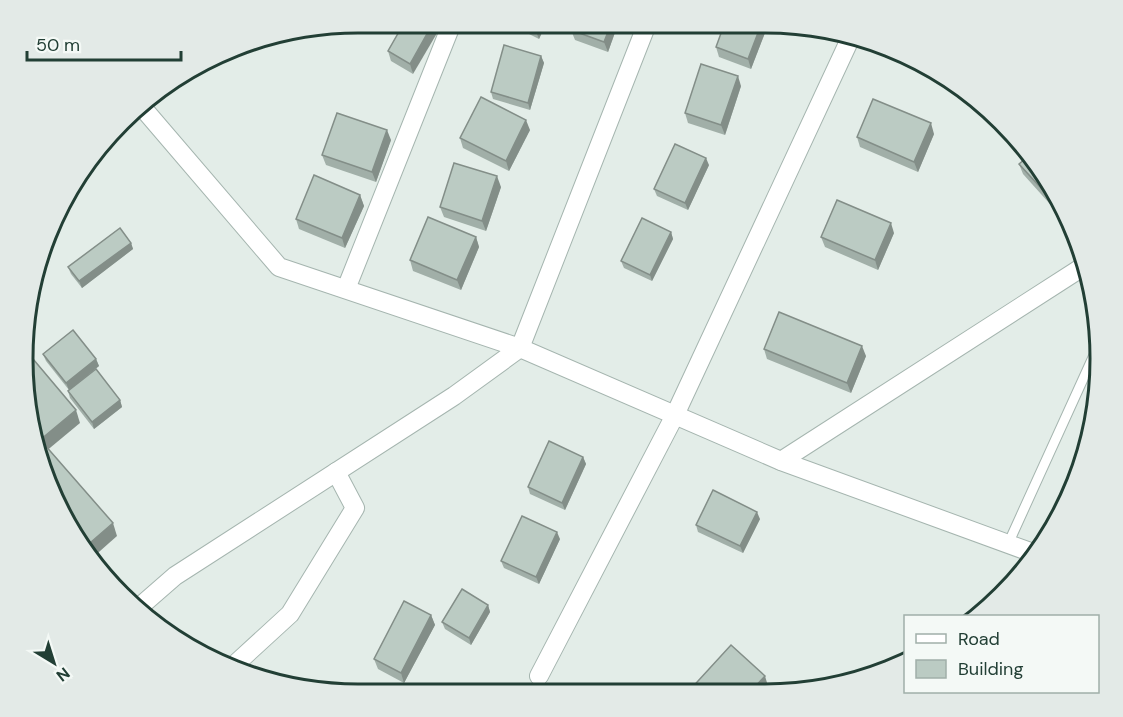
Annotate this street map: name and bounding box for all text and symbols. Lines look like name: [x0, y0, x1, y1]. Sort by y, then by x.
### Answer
scale bar: [27, 24, 182, 62]
text: 50 m: [36, 33, 80, 57]
legend: [904, 615, 1099, 693]
text: Road: [958, 627, 1000, 651]
north arrow: [24, 633, 84, 693]
text: Building: [958, 657, 1023, 681]
text: N: [52, 663, 74, 686]

